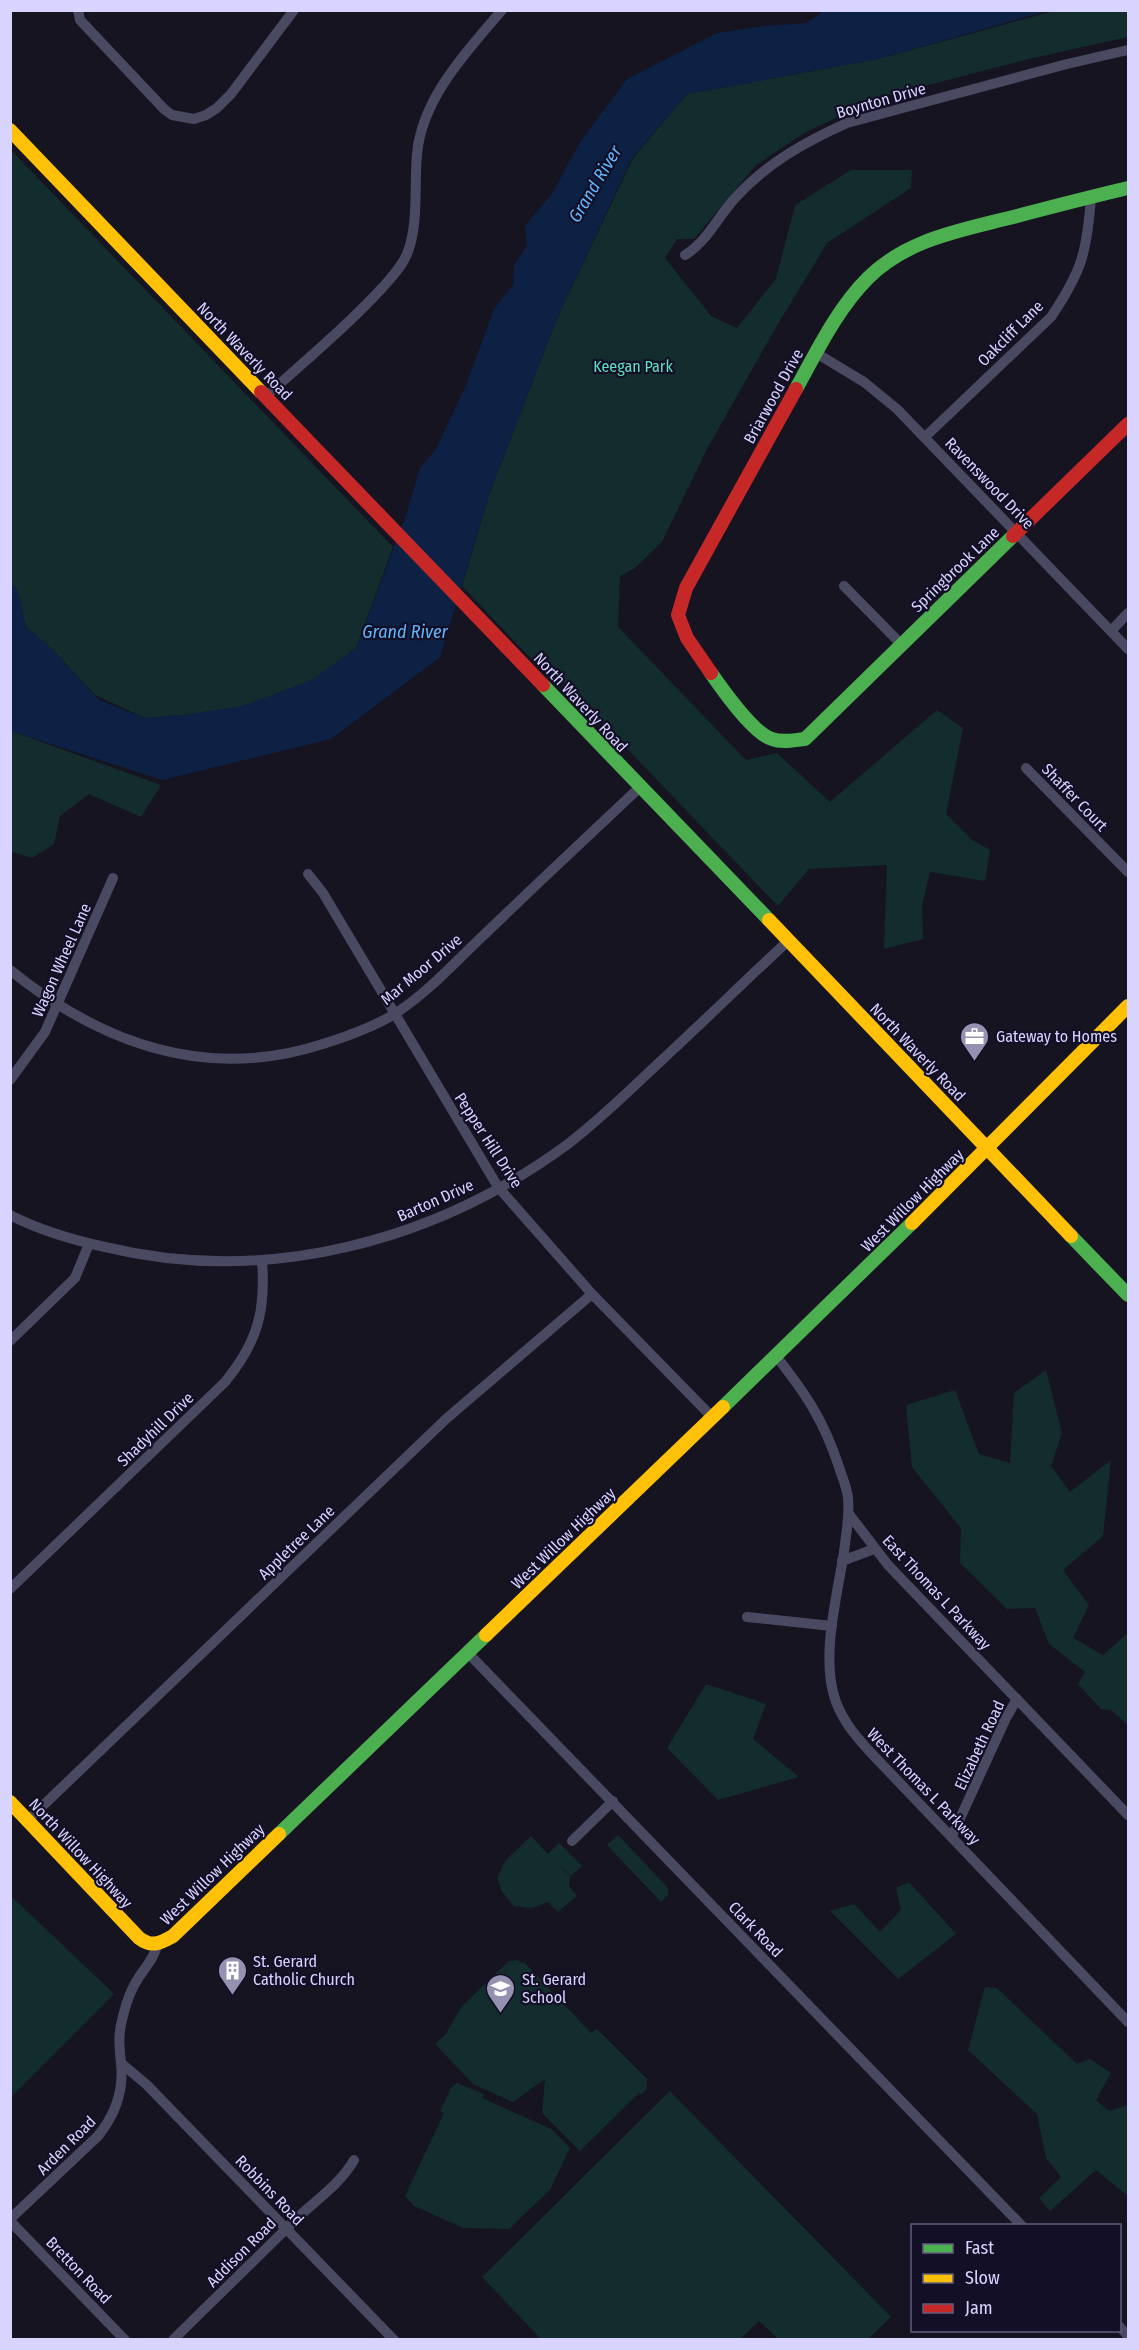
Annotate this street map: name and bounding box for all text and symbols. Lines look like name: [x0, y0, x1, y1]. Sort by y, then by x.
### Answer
street label: Boynton Drive: [834, 79, 928, 122]
water label: Grand River: [564, 141, 627, 226]
street label: Oakcliff Lane: [974, 297, 1047, 370]
street label: North Waverly Road: [193, 298, 296, 404]
street label: Briarwood Drive: [740, 345, 807, 447]
park label: Keegan Park: [593, 357, 673, 376]
street label: Ravenswood Drive: [941, 434, 1038, 533]
street label: Springbrook Lane: [907, 523, 1003, 616]
water label: Grand River: [362, 621, 448, 643]
street label: North Waverly Road: [530, 649, 632, 756]
street label: Shaffer Court: [1038, 760, 1112, 836]
street label: Wagon Wheel Lane: [28, 900, 95, 1020]
street label: Mar Moor Drive: [377, 930, 466, 1009]
street label: North Waverly Road: [866, 999, 969, 1105]
office icon: Gateway to Homes: [959, 1020, 991, 1062]
place label: Gateway to Homes: [996, 1027, 1117, 1046]
street label: Pepper Hill Drive: [451, 1089, 527, 1192]
street label: West Willow Highway: [857, 1144, 968, 1256]
street label: Barton Drive: [394, 1175, 476, 1226]
street label: Shadyhill Drive: [113, 1388, 197, 1470]
street label: West Willow Highway: [507, 1483, 620, 1593]
street label: Appletree Lane: [254, 1501, 338, 1583]
street label: East Thomas L Parkway: [879, 1531, 995, 1654]
street label: Elizabeth Road: [950, 1697, 1008, 1793]
street label: West Thomas L Parkway: [863, 1724, 985, 1849]
street label: North Willow Highway: [25, 1795, 137, 1913]
street label: West Willow Highway: [156, 1819, 269, 1929]
street label: Clark Road: [725, 1898, 787, 1961]
place label: St. Gerard Catholic Church: [253, 1952, 355, 1989]
building icon: St. Gerard Catholic Church: [216, 1954, 248, 1996]
place label: St. Gerard School: [522, 1970, 586, 2007]
school or university icon: St. Gerard School: [485, 1972, 517, 2014]
street label: Arden Road: [33, 2112, 100, 2179]
street label: Robbins Road: [231, 2151, 308, 2229]
street label: Addison Road: [203, 2214, 280, 2291]
legend: [911, 2224, 1121, 2332]
street label: Bretton Road: [42, 2233, 115, 2308]
text: Fast: [965, 2237, 994, 2259]
text: Slow: [965, 2267, 1000, 2289]
text: Jam: [965, 2297, 993, 2319]

